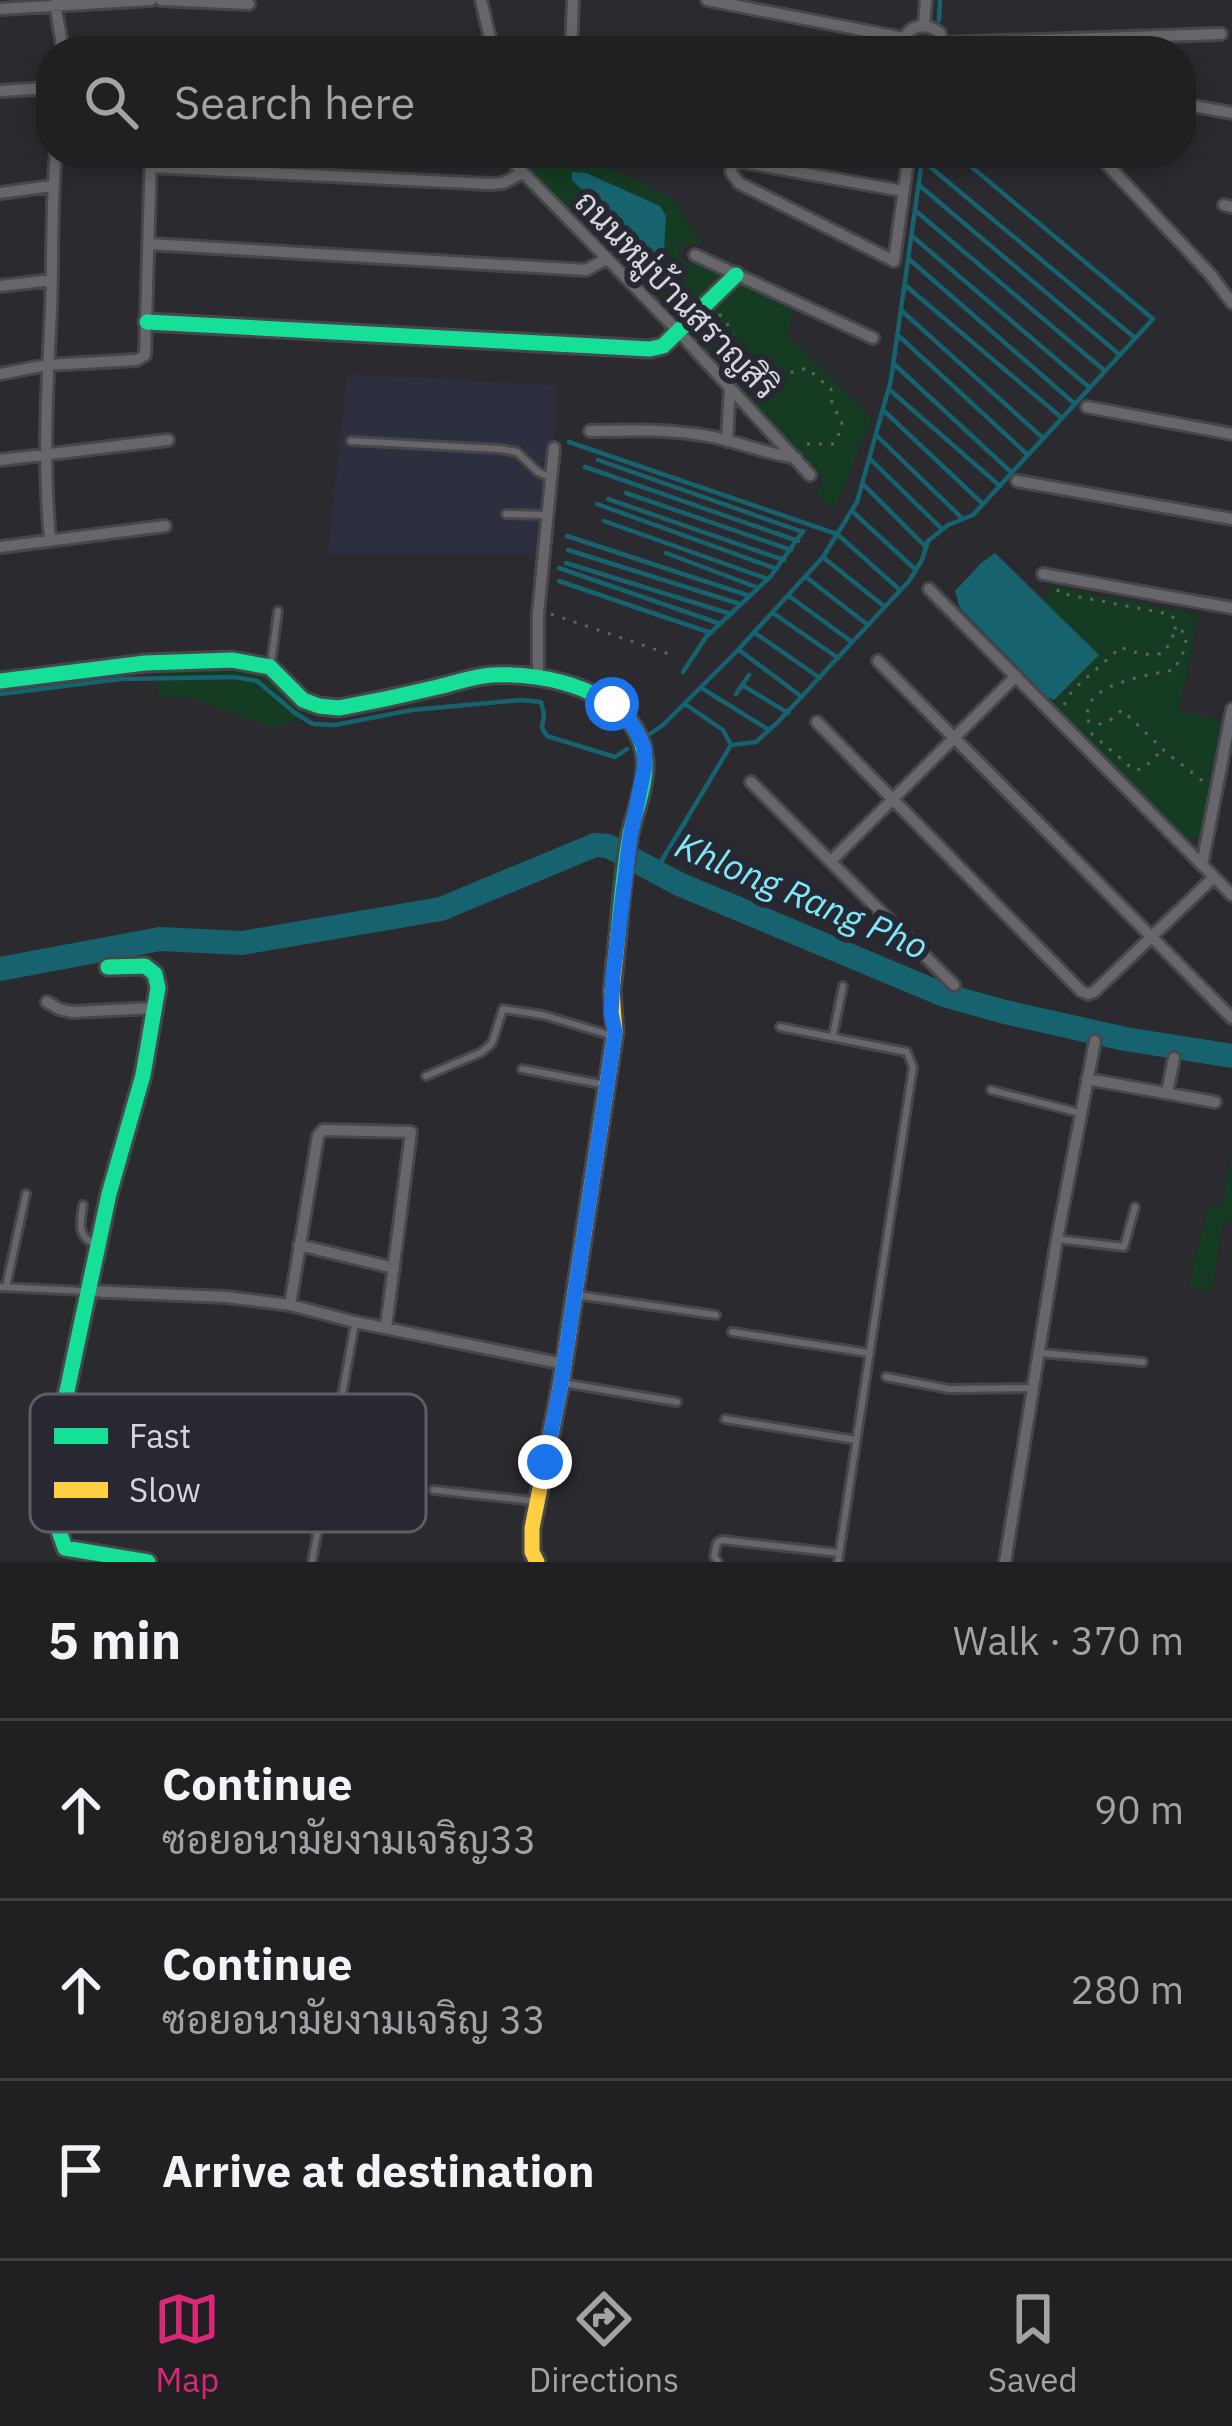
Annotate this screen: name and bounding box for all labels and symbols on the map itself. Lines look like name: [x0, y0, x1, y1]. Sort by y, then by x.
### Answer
street label: ถนนหมู่บ้านสราญสิริ: [565, 180, 788, 409]
route start: [585, 677, 639, 731]
water label: Khlong Rang Pho: [669, 821, 935, 969]
legend: [30, 1394, 426, 1532]
text: Fast: [129, 1414, 191, 1457]
route end: [518, 1435, 572, 1489]
text: Slow: [129, 1468, 201, 1511]

